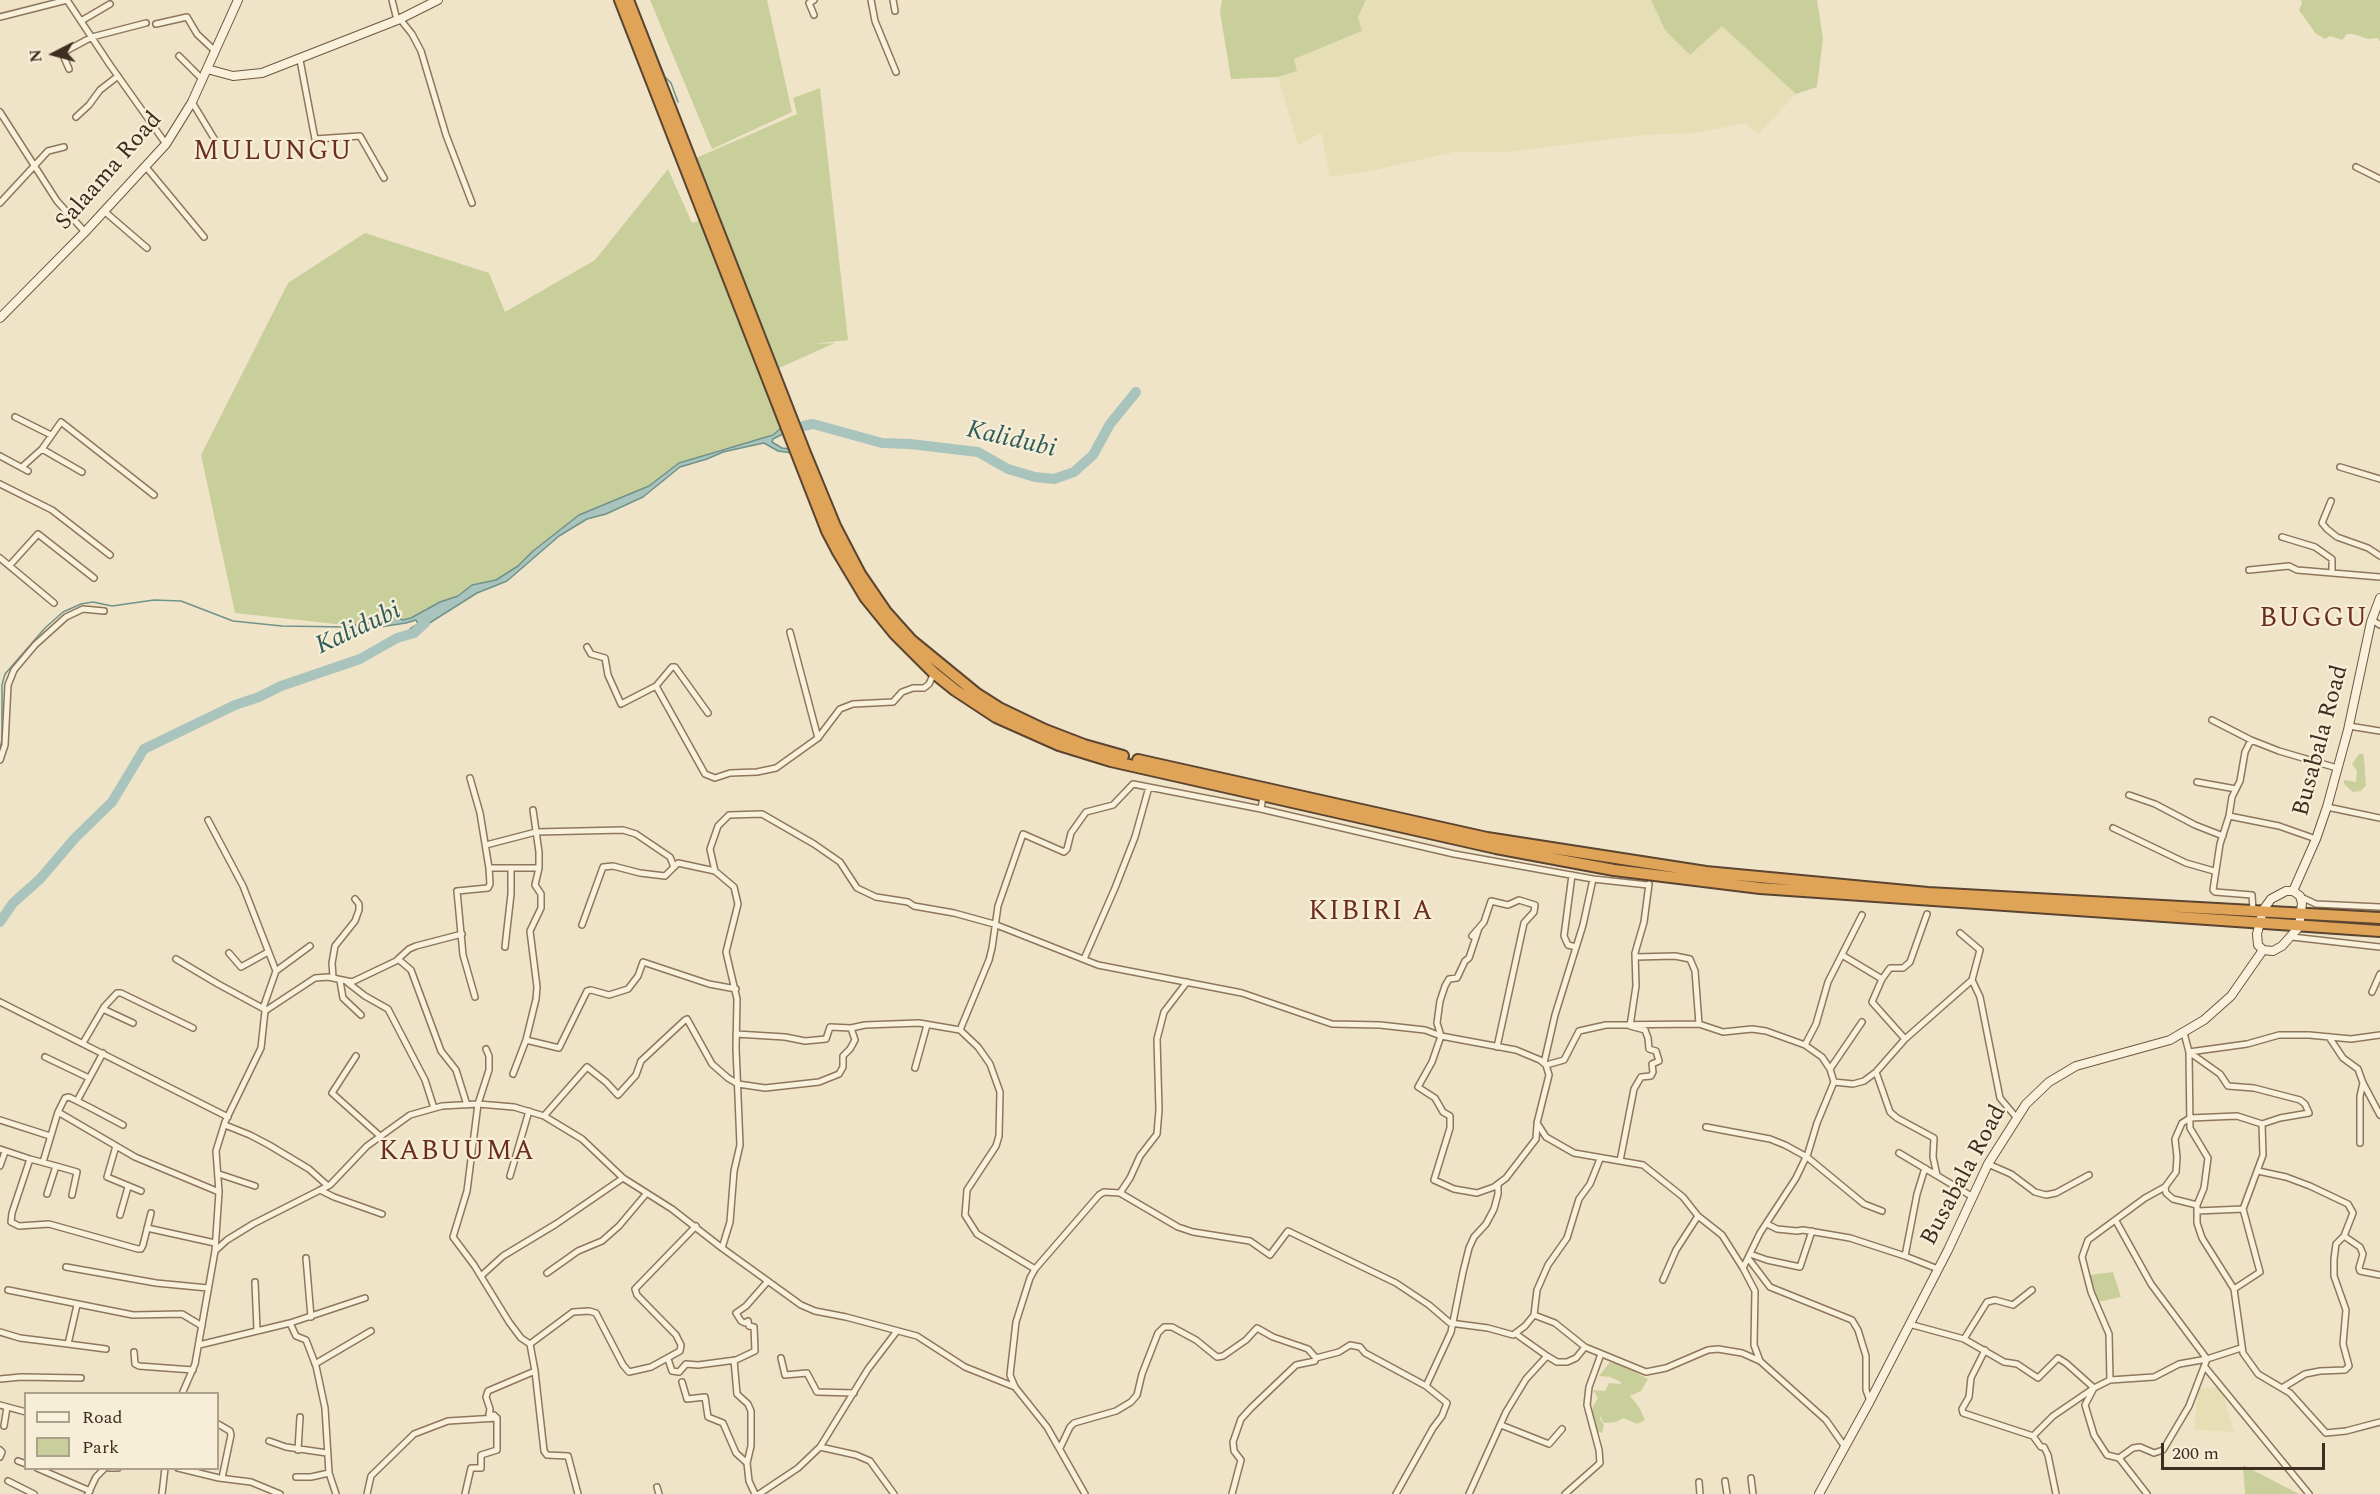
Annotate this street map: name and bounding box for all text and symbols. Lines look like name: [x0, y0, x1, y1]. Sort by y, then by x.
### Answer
north arrow: [24, 24, 84, 84]
text: N: [23, 48, 49, 64]
street label: Salaama Road: [51, 107, 169, 237]
district label: MULUNGU: [193, 138, 353, 170]
water label: Kalidubi: [963, 416, 1059, 466]
water label: Kalidubi: [311, 597, 407, 663]
district label: BUGGU: [2259, 605, 2369, 637]
street label: Busabala Road: [2288, 662, 2356, 820]
district label: KIBIRI A: [1308, 898, 1434, 930]
street label: Busabala Road: [1916, 1101, 2014, 1251]
district label: KABUUMA: [379, 1138, 535, 1170]
legend: [24, 1392, 219, 1470]
text: Road: [82, 1404, 123, 1431]
scale bar: [2164, 1431, 2328, 1469]
text: Park: [82, 1434, 119, 1461]
text: 200 m: [2172, 1440, 2219, 1467]

